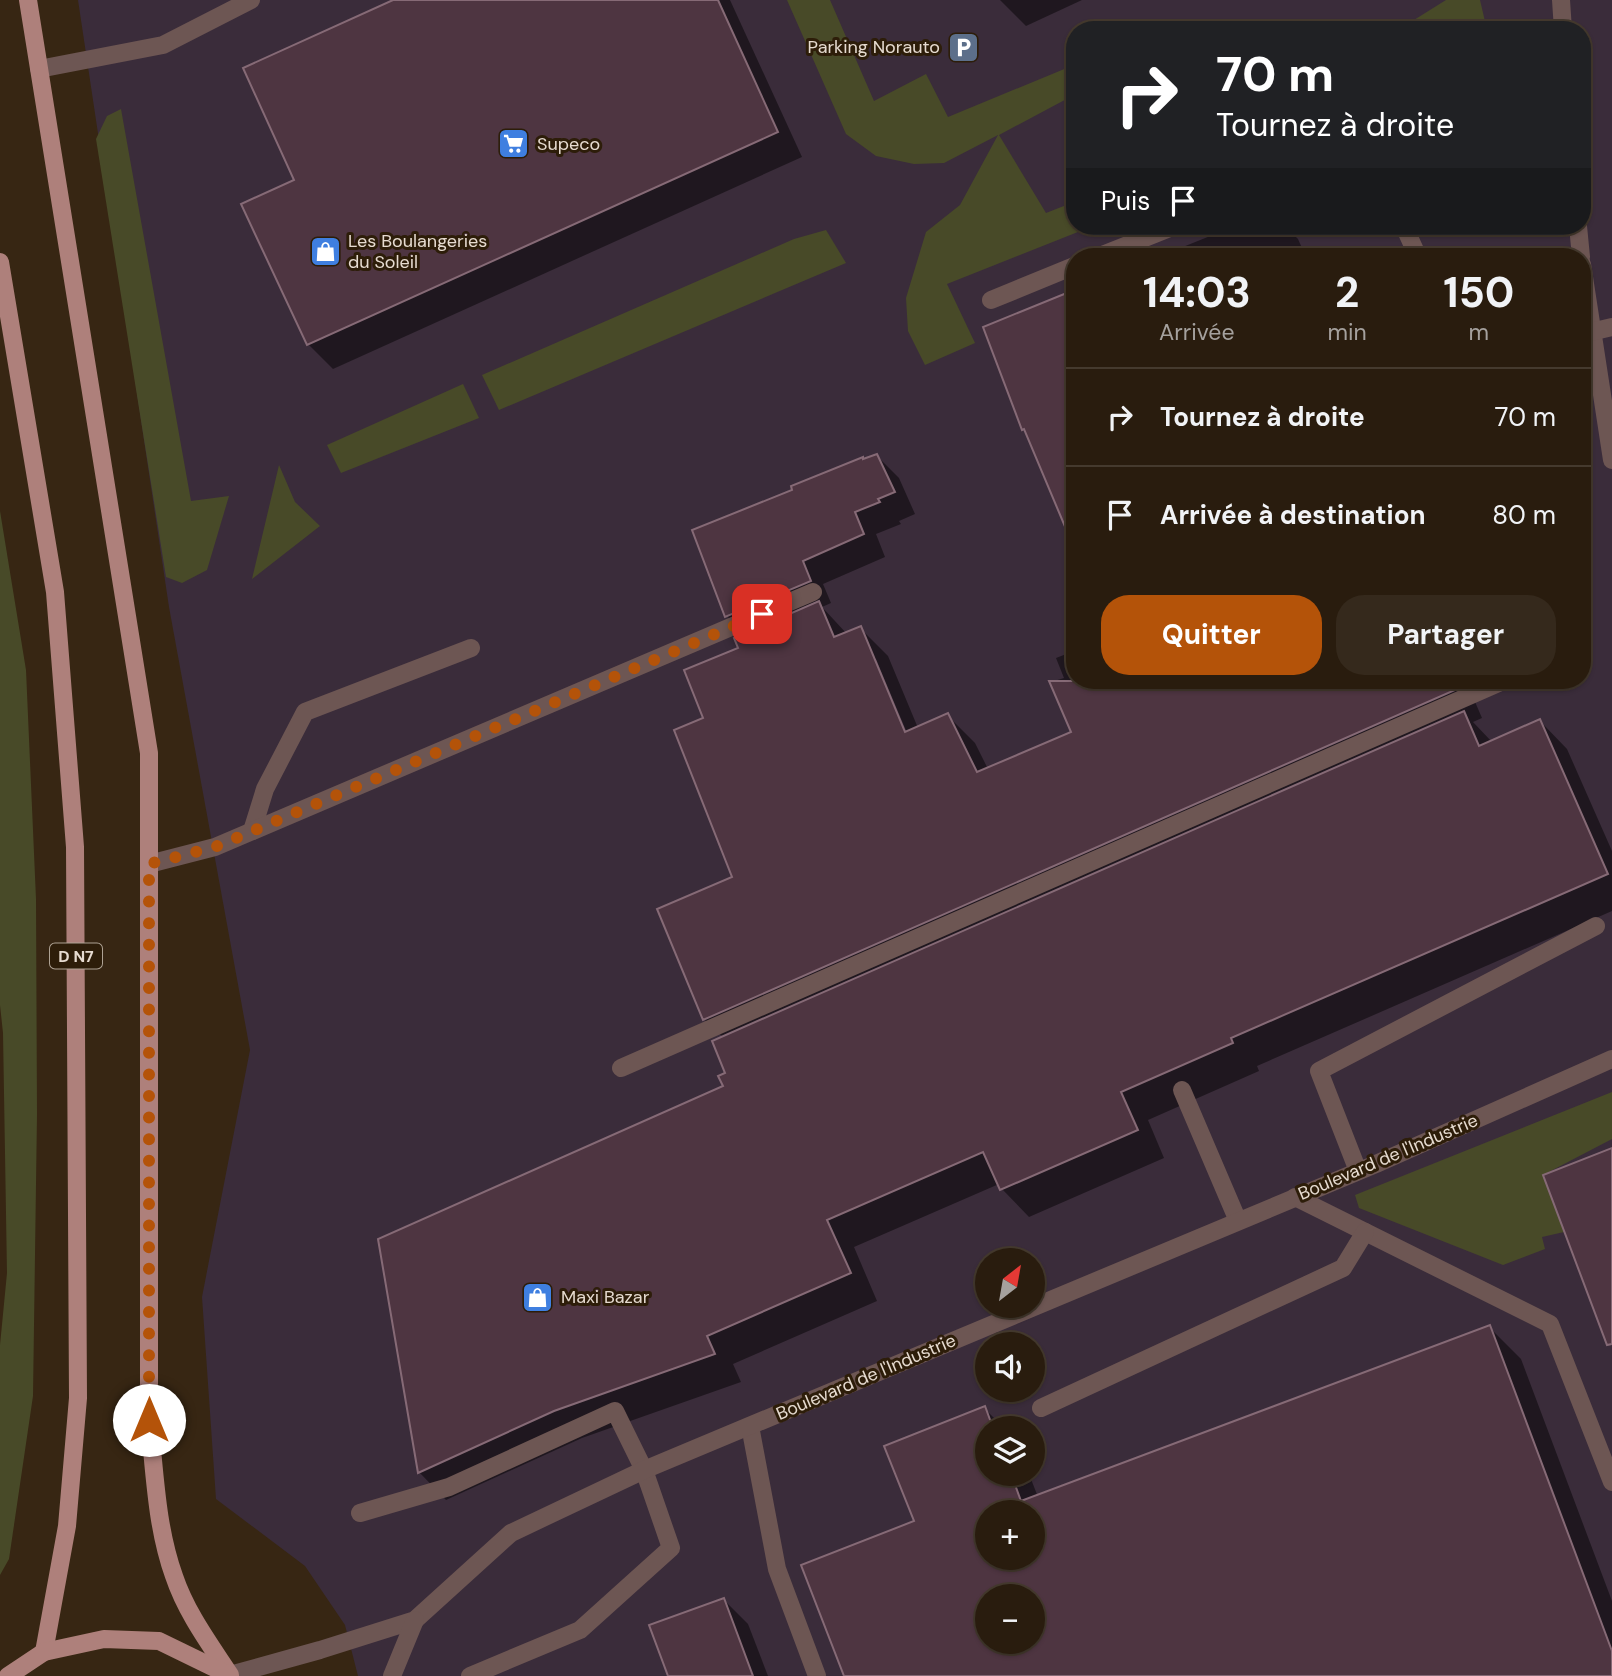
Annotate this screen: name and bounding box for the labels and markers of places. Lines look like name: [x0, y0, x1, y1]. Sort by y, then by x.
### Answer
parking icon: Parking Norauto: [946, 30, 980, 64]
place label: Parking Norauto: [808, 35, 940, 59]
supermarket icon: Supeco: [497, 127, 531, 161]
place label: Supeco: [537, 132, 600, 156]
place label: Les Boulangeries du Soleil: [348, 229, 487, 274]
shop icon: Les Boulangeries du Soleil: [308, 234, 342, 268]
pin: [732, 584, 792, 644]
shop icon: Maxi Bazar: [521, 1280, 555, 1314]
place label: Maxi Bazar: [561, 1285, 650, 1309]

